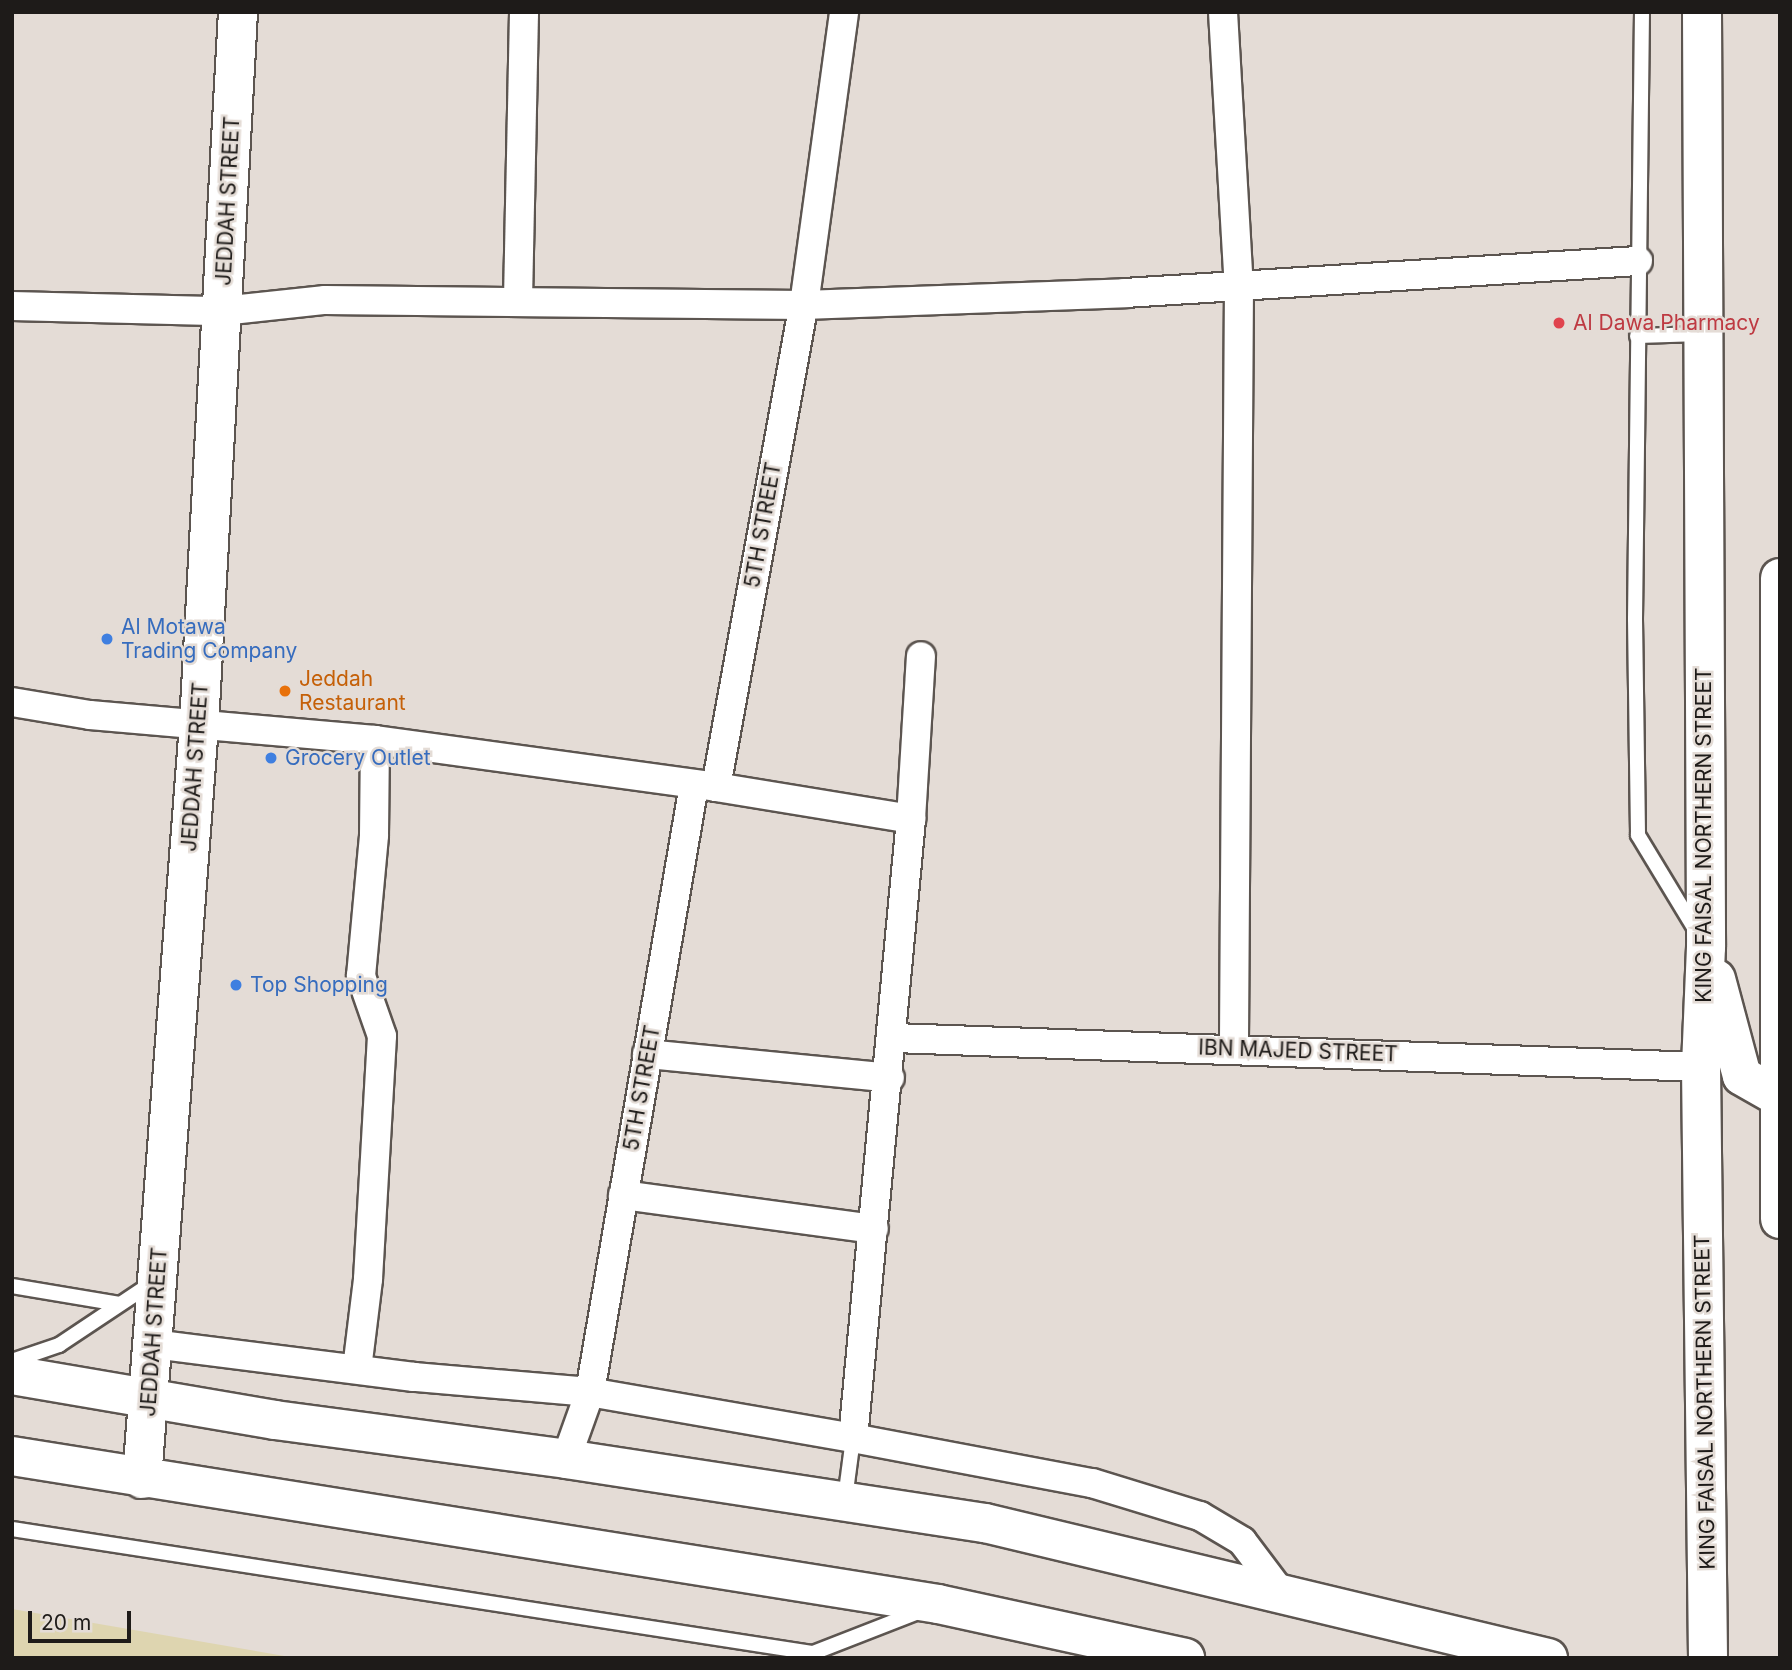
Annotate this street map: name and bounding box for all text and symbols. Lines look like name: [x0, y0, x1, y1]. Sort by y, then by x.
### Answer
street label: JEDDAH STREET: [211, 116, 245, 286]
place label: Al Dawa Pharmacy: [1573, 310, 1760, 336]
marker: Al Dawa Pharmacy: [1551, 315, 1567, 331]
street label: 5TH STREET: [740, 460, 786, 590]
place label: Al Motawa Trading Company: [121, 614, 297, 664]
marker: Al Motawa Trading Company: [99, 631, 115, 647]
place label: Jeddah Restaurant: [299, 666, 406, 716]
street label: KING FAISAL NORTHERN STREET: [1691, 667, 1717, 1003]
street label: JEDDAH STREET: [177, 682, 213, 852]
marker: Jeddah Restaurant: [277, 683, 293, 699]
place label: Grocery Outlet: [285, 745, 431, 771]
marker: Grocery Outlet: [263, 750, 279, 766]
place label: Top Shopping: [250, 972, 388, 998]
marker: Top Shopping: [228, 977, 244, 993]
street label: 5TH STREET: [619, 1023, 665, 1153]
street label: IBN MAJED STREET: [1198, 1035, 1398, 1067]
street label: KING FAISAL NORTHERN STREET: [1689, 1234, 1721, 1570]
street label: JEDDAH STREET: [136, 1247, 172, 1417]
scale bar: [32, 1596, 135, 1640]
text: 20 m: [41, 1610, 91, 1635]

